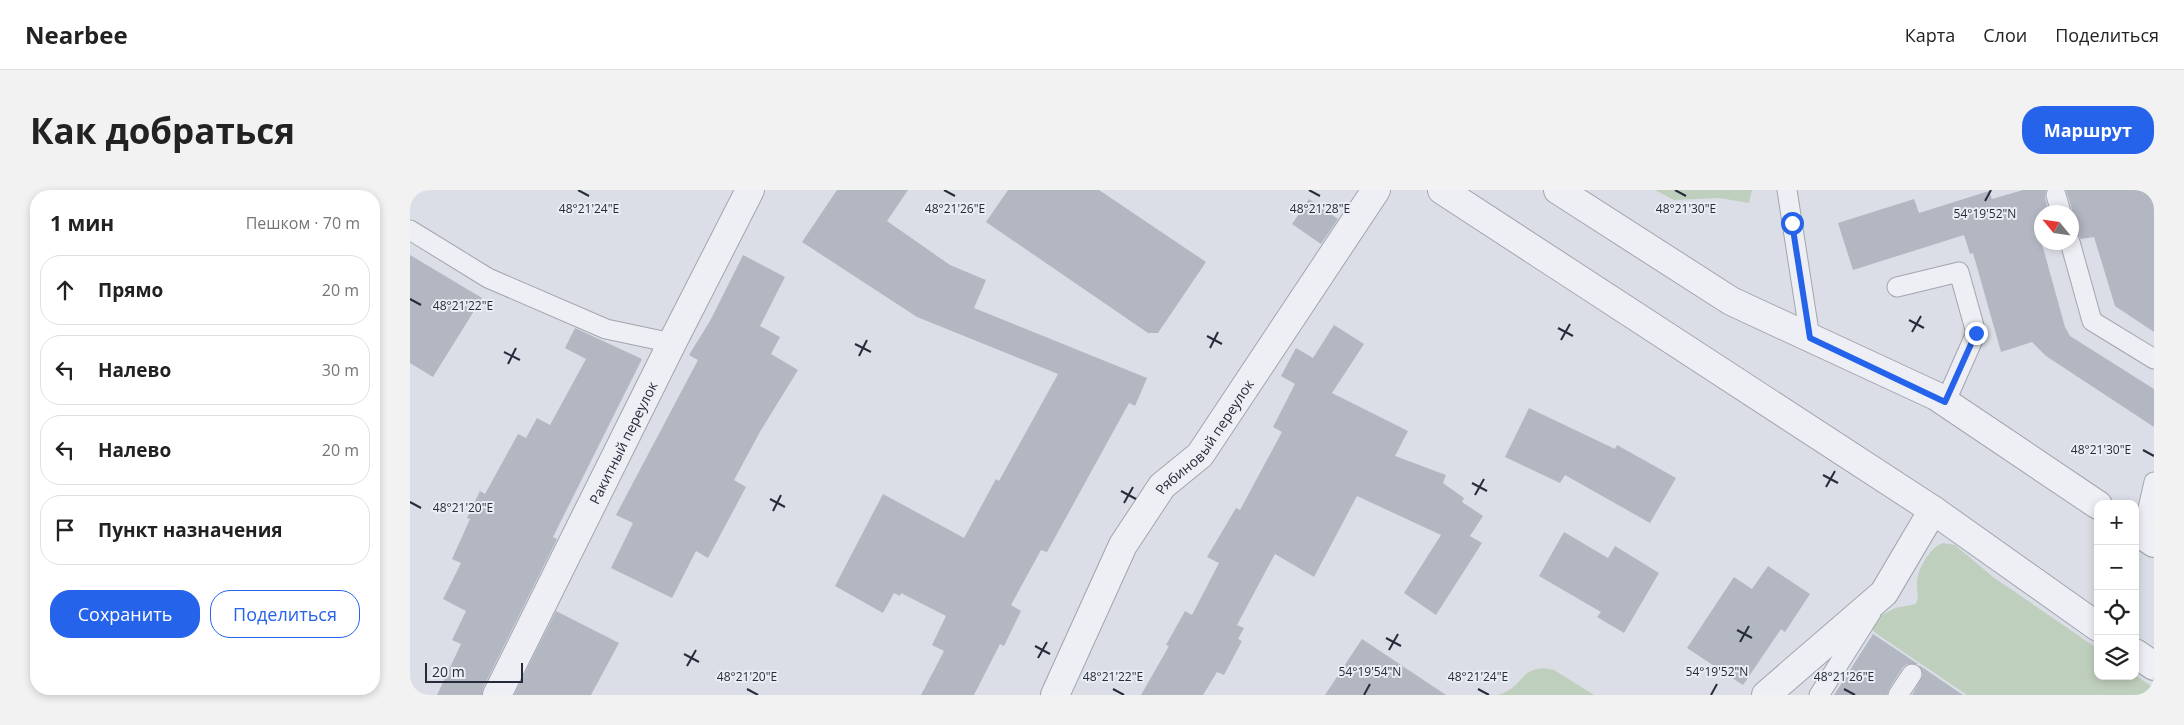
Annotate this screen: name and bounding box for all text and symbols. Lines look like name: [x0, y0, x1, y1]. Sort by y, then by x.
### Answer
text: Nearbee: [25, 18, 128, 51]
text: Карта: [1905, 23, 1955, 47]
text: Слои: [1983, 23, 2027, 47]
text: Поделиться: [2055, 23, 2159, 47]
button: Маршрут: [2022, 106, 2154, 154]
text: Как добраться: [30, 107, 295, 154]
text: 48°21'24"E: [559, 200, 619, 217]
text: 48°21'26"E: [925, 200, 985, 217]
text: 48°21'28"E: [1290, 200, 1350, 217]
text: 48°21'30"E: [1656, 200, 1716, 217]
text: 54°19'52"N: [1954, 205, 2016, 222]
north arrow: [2034, 205, 2079, 250]
text: 1 мин: [50, 209, 114, 237]
text: Пешком · 70 m: [246, 212, 360, 234]
route start: [1781, 212, 1804, 235]
icon: ahead: [51, 276, 79, 304]
text: Прямо: [98, 277, 163, 303]
text: 20 m: [322, 279, 359, 301]
text: 48°21'22"E: [433, 297, 493, 314]
route end: [1965, 322, 1988, 345]
icon: left: [51, 356, 79, 384]
text: Налево: [98, 357, 171, 383]
text: 30 m: [322, 359, 359, 381]
street label: Рябиновый переулок: [1150, 375, 1258, 497]
street label: Ракитный переулок: [584, 377, 661, 507]
icon: left: [51, 436, 79, 464]
text: Налево: [98, 437, 171, 463]
text: 20 m: [322, 439, 359, 461]
text: 48°21'30"E: [2071, 441, 2131, 458]
text: 48°21'20"E: [433, 499, 493, 516]
map controls: [2094, 500, 2139, 680]
button: +: [2094, 500, 2139, 545]
icon: arrive: [51, 516, 79, 544]
text: Пункт назначения: [98, 517, 283, 543]
button: −: [2094, 545, 2139, 590]
button: Сохранить: [50, 590, 200, 638]
button: Поделиться: [210, 590, 360, 638]
button: locate: [2094, 590, 2139, 635]
button: layers: [2094, 635, 2139, 680]
scale bar: [425, 660, 522, 683]
text: 20 m: [432, 662, 465, 681]
text: 54°19'54"N: [1339, 663, 1401, 680]
text: 54°19'52"N: [1686, 663, 1748, 680]
text: 48°21'20"E: [717, 668, 777, 685]
text: 48°21'22"E: [1083, 668, 1143, 685]
text: 48°21'24"E: [1448, 668, 1508, 685]
text: 48°21'26"E: [1814, 668, 1874, 685]

